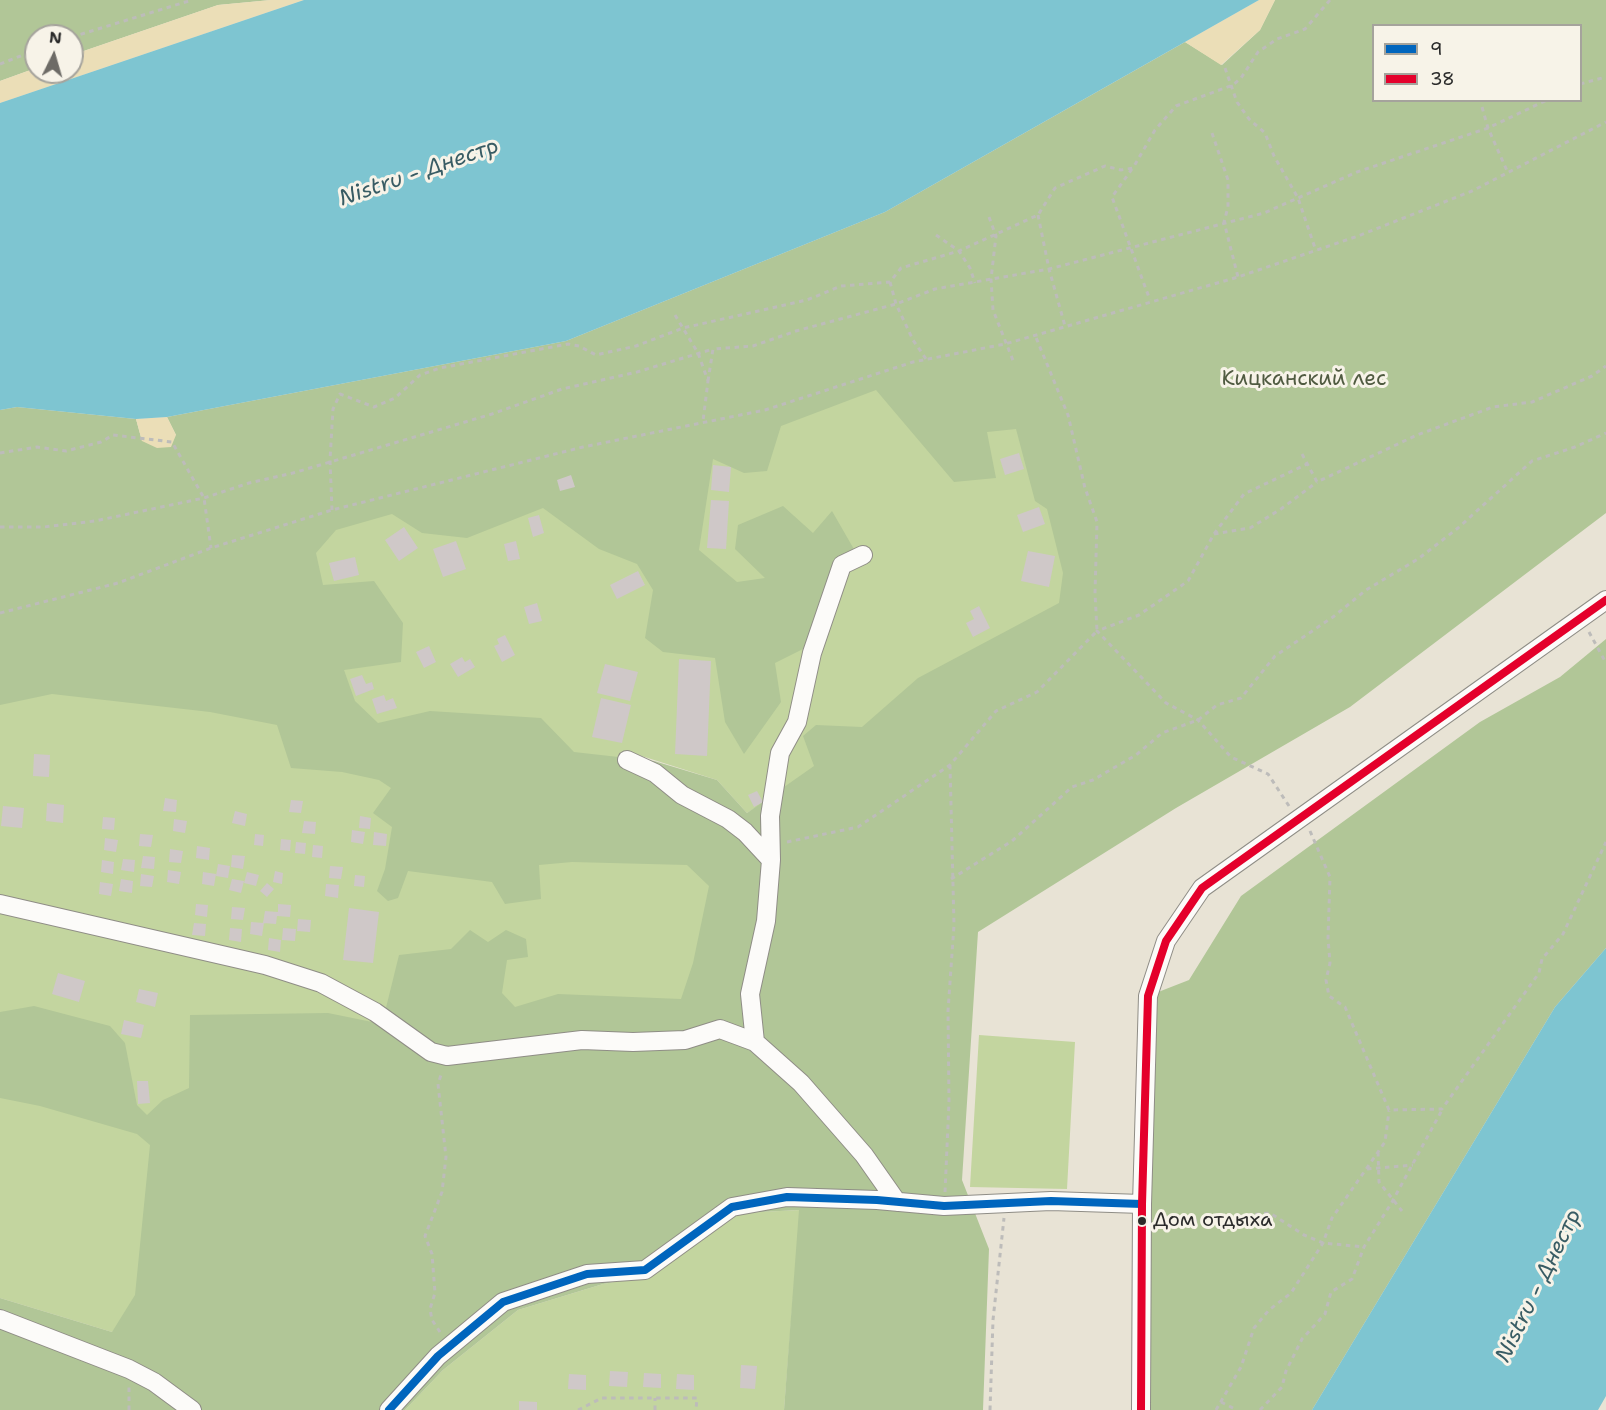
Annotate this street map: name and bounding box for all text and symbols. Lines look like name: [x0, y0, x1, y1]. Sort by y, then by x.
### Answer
north arrow: [24, 24, 84, 84]
legend: [1372, 24, 1582, 102]
text: N: [48, 27, 63, 49]
text: 9: [1430, 37, 1443, 61]
text: 38: [1430, 67, 1455, 91]
water label: Nistru - Днестр: [336, 133, 502, 213]
park label: Кицканский лес: [1221, 367, 1387, 393]
water label: Nistru - Днестр: [1490, 1205, 1588, 1367]
place label: Дом отдыха: [1153, 1209, 1272, 1233]
marker: Дом отдыха: [1136, 1215, 1148, 1227]

